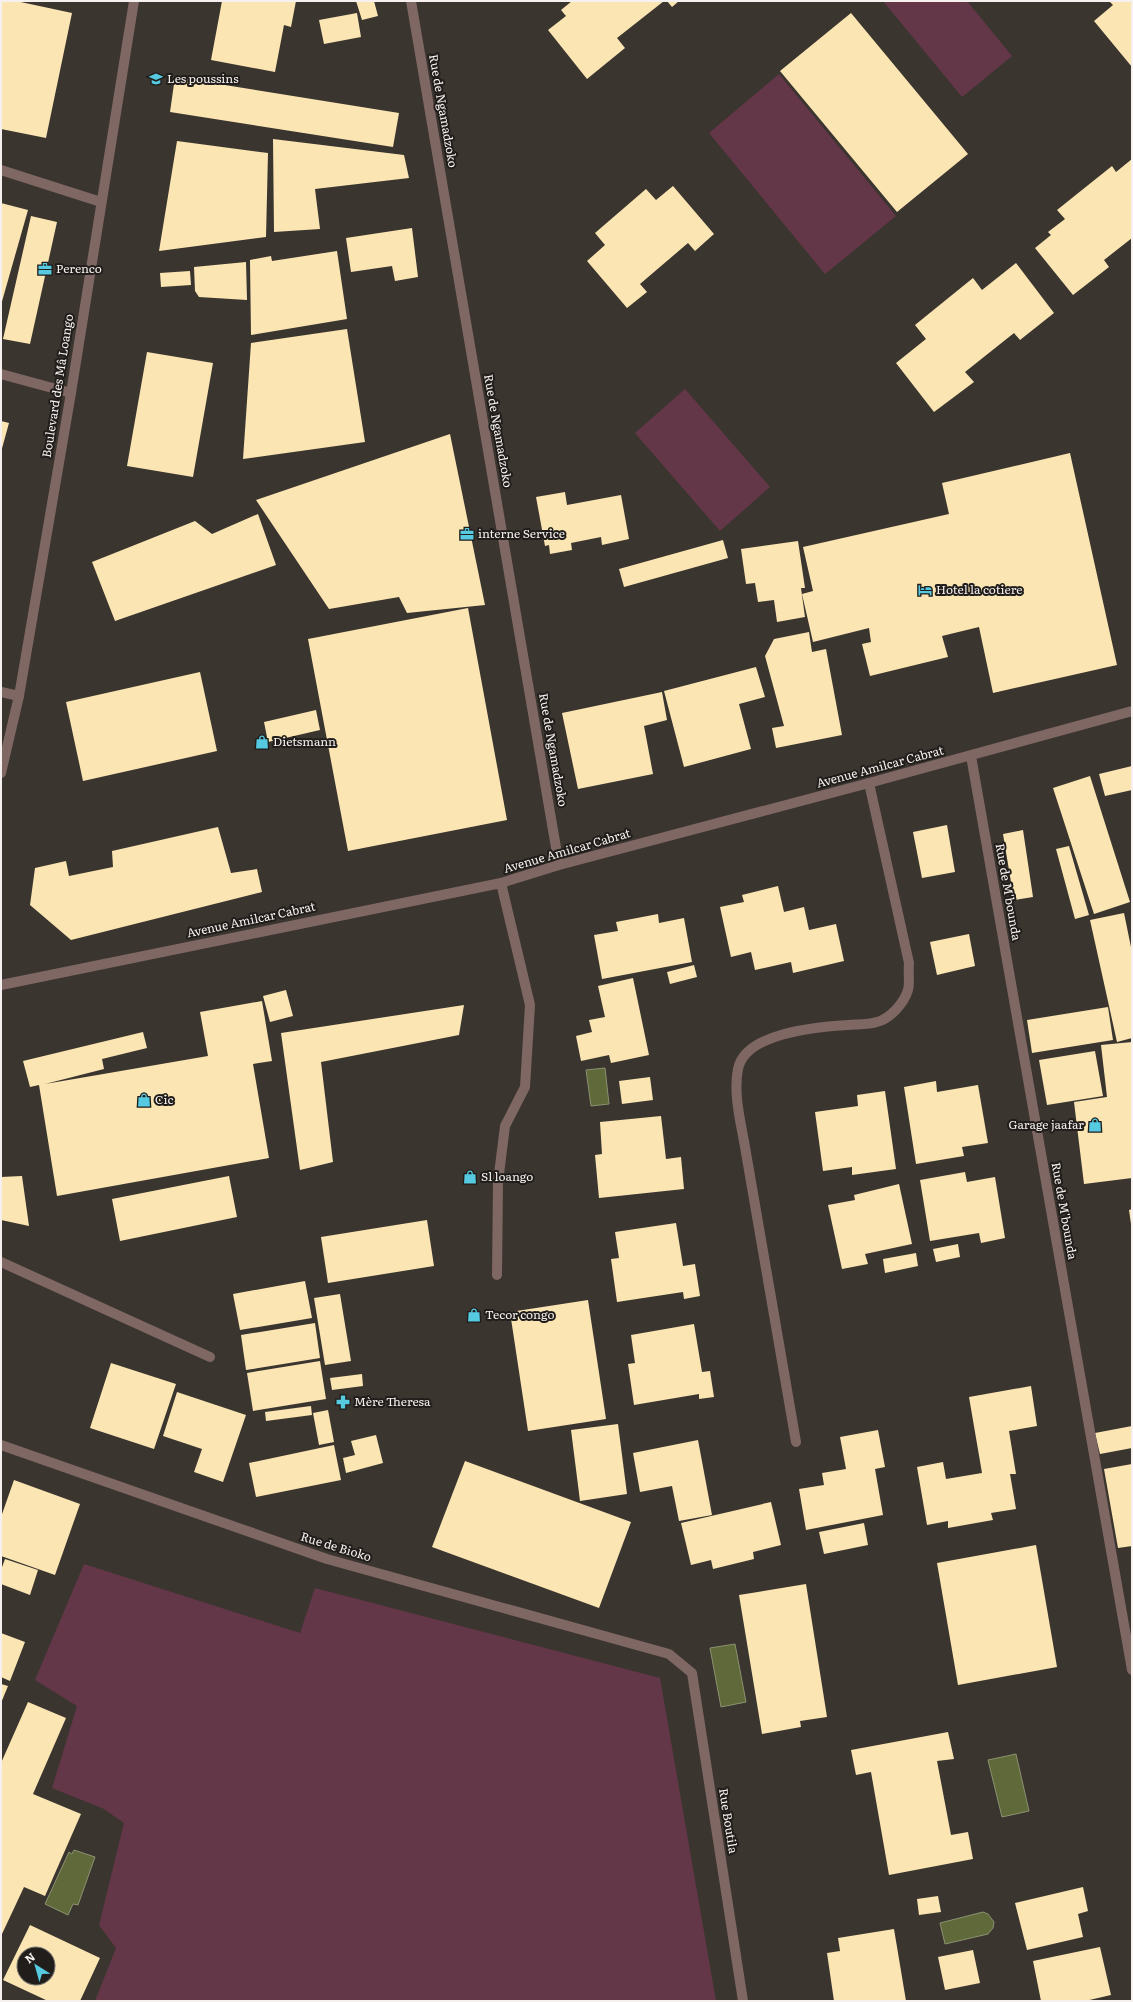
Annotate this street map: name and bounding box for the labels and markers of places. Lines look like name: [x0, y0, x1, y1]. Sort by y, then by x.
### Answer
place label: Les poussins: [167, 69, 239, 87]
school or university icon: Les poussins: [148, 71, 164, 87]
place label: Perenco: [56, 259, 102, 277]
office icon: Perenco: [37, 261, 53, 277]
place label: interne Service: [478, 524, 565, 542]
office icon: interne Service: [459, 526, 475, 542]
place label: Hotel la cotiere: [936, 580, 1022, 598]
hotel icon: Hotel la cotiere: [917, 582, 933, 598]
place label: Dietsmann: [273, 732, 336, 750]
shop icon: Dietsmann: [254, 734, 270, 750]
place label: Cic: [155, 1090, 173, 1108]
shop icon: Cic: [136, 1092, 152, 1108]
place label: Garage jaafar: [1008, 1115, 1084, 1133]
shop icon: Garage jaafar: [1087, 1117, 1103, 1133]
place label: Sl loango: [481, 1167, 533, 1185]
shop icon: Sl loango: [462, 1169, 478, 1185]
place label: Tecor congo: [485, 1305, 554, 1323]
shop icon: Tecor congo: [466, 1307, 482, 1323]
place label: Mère Theresa: [354, 1392, 431, 1410]
pharmacy icon: Mère Theresa: [335, 1394, 351, 1410]

